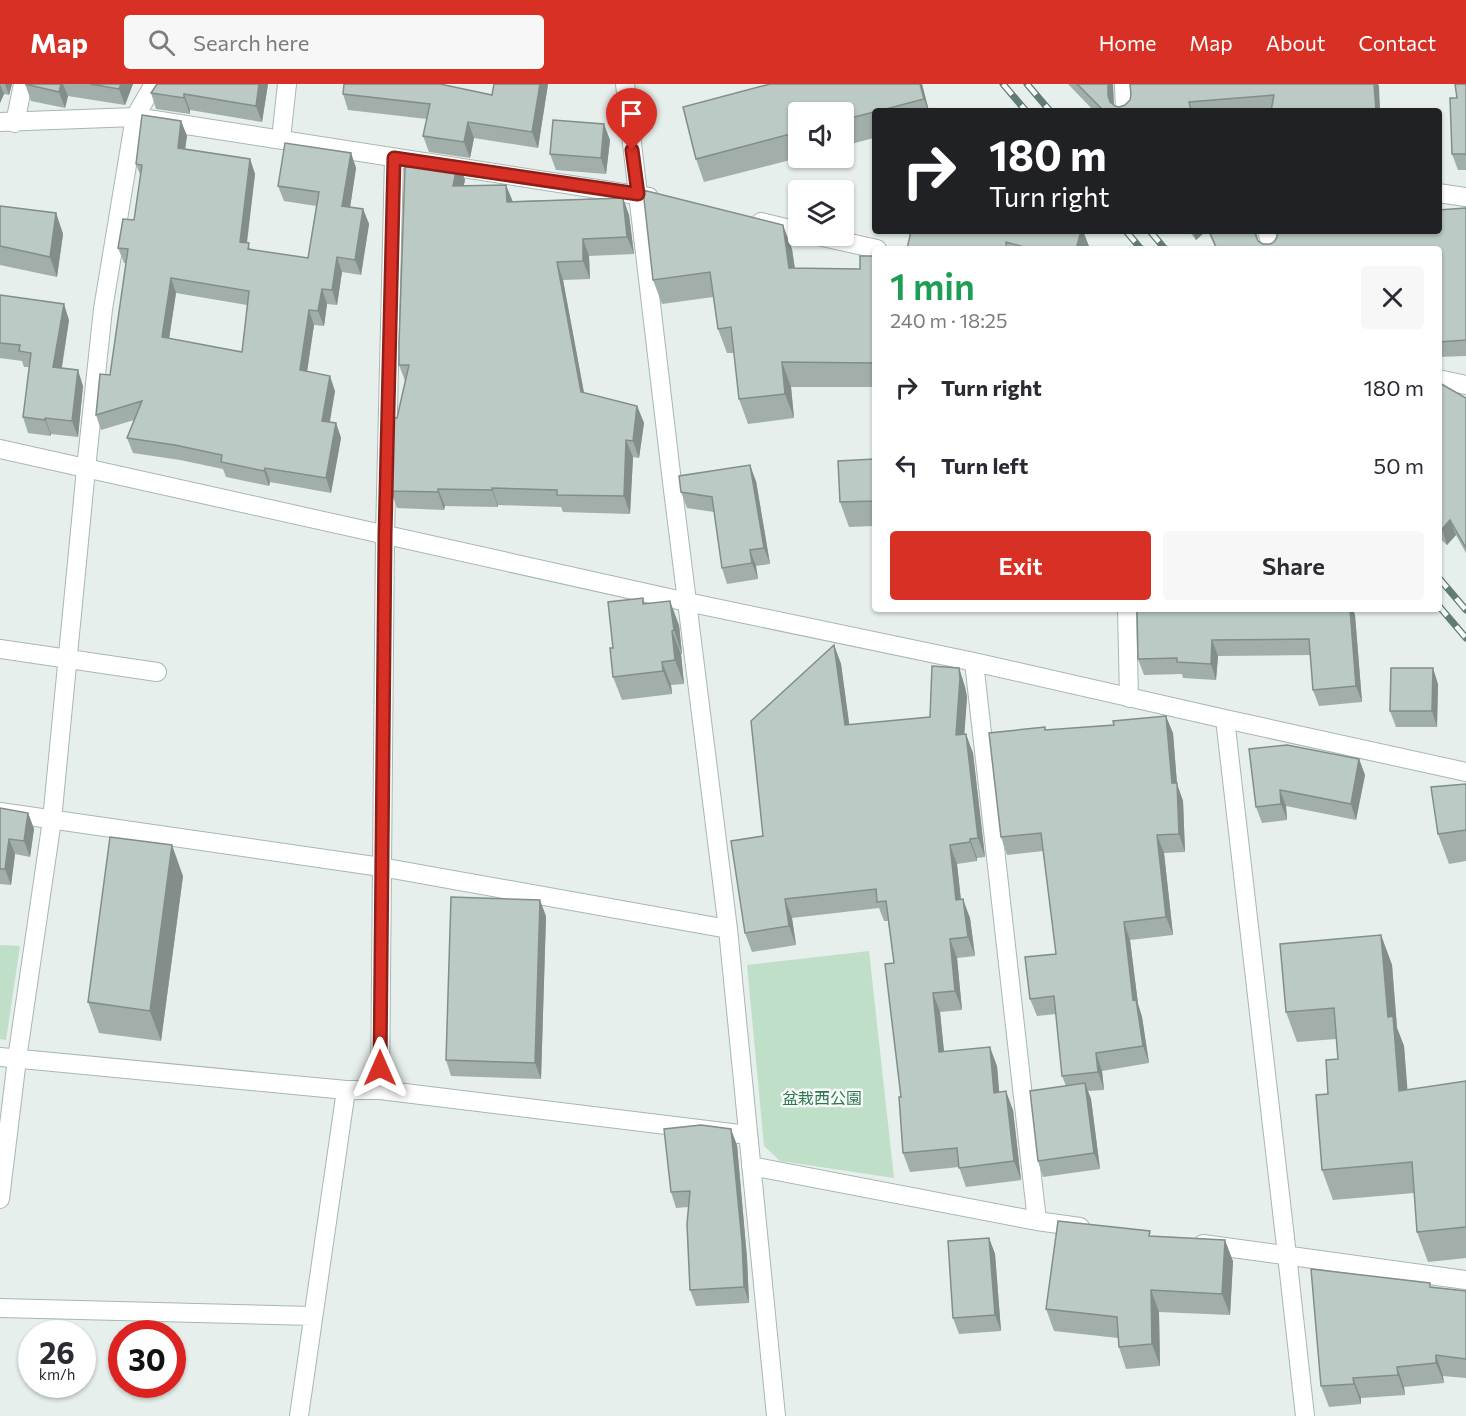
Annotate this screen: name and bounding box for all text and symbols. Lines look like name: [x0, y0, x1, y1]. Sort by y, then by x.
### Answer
search box: [124, 15, 544, 69]
text: Map: [30, 25, 88, 59]
icon: search: [145, 26, 178, 59]
text: Search here: [193, 29, 309, 56]
text: Home: [1099, 30, 1156, 55]
text: Map: [1189, 30, 1233, 55]
text: About: [1266, 30, 1325, 55]
text: Contact: [1358, 30, 1436, 55]
pin: [606, 88, 657, 150]
icon: arrive: [615, 97, 648, 130]
map controls: [788, 102, 854, 246]
button: sound: [788, 102, 854, 168]
text: 180 m: [989, 128, 1107, 180]
icon: right: [890, 132, 968, 210]
button: layers: [788, 180, 854, 246]
text: Turn right: [989, 180, 1109, 213]
text: 1 min: [890, 263, 975, 307]
button: close: [1361, 266, 1424, 329]
text: 240 m · 18:25: [890, 308, 1007, 332]
icon: right: [890, 371, 923, 404]
text: Turn right: [941, 374, 1042, 401]
text: 180 m: [1363, 374, 1424, 401]
icon: left: [890, 449, 923, 482]
text: Turn left: [941, 452, 1028, 479]
text: 50 m: [1374, 452, 1424, 479]
button: Exit: [890, 531, 1151, 600]
button: Share: [1163, 531, 1424, 600]
position arrow: [348, 1036, 412, 1100]
park label: 盆栽西公園: [782, 1088, 862, 1107]
speed limit sign: 30: [108, 1320, 186, 1398]
text: 26: [39, 1333, 75, 1370]
text: km/h: [39, 1365, 75, 1383]

